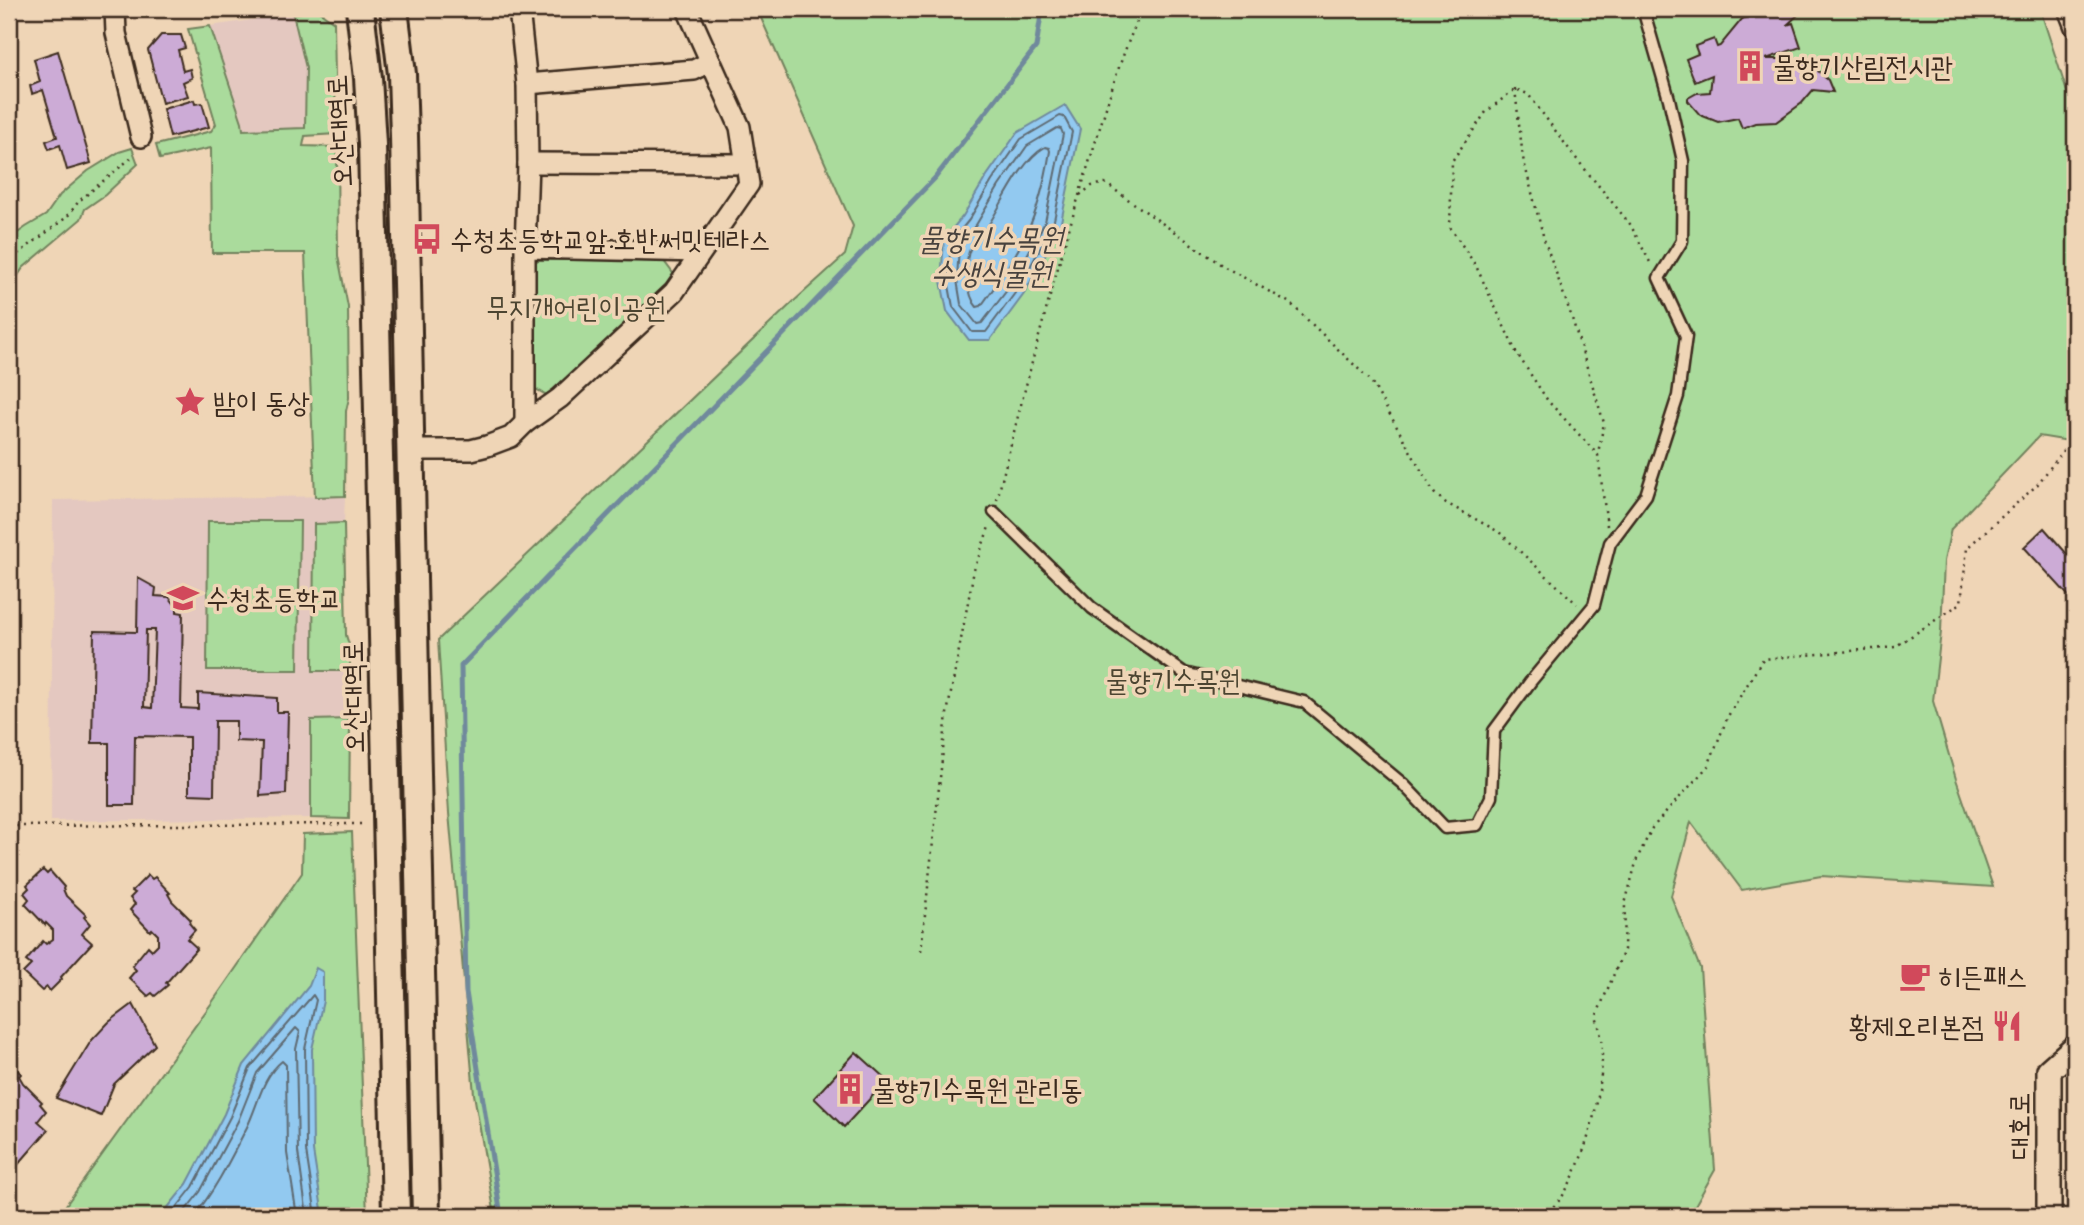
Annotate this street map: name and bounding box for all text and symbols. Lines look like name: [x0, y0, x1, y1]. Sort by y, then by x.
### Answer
building icon: 물향기산림전시관: [1733, 49, 1767, 83]
place label: 물향기산림전시관: [1773, 49, 1953, 84]
street label: 오산대역로: [319, 74, 360, 188]
water label: 물향기수목원 수생식물원: [919, 220, 1066, 292]
bus stop icon: 수청초등학교앞.호반써밋테라스: [410, 222, 444, 256]
place label: 수청초등학교앞.호반써밋테라스: [450, 222, 771, 257]
park label: 무지개어린이공원: [486, 290, 666, 325]
place icon: 밤이 동상: [173, 385, 207, 419]
place label: 밤이 동상: [213, 385, 310, 420]
school or university icon: 수청초등학교: [166, 581, 200, 615]
place label: 수청초등학교: [206, 581, 341, 616]
street label: 오산대역로: [335, 640, 372, 754]
park label: 물향기수목원: [1105, 663, 1241, 698]
cafe icon: 히든패스: [1898, 959, 1932, 993]
place label: 히든패스: [1938, 959, 2028, 994]
place label: 황제오리본점: [1849, 1009, 1984, 1044]
restaurant icon: 황제오리본점: [1990, 1009, 2024, 1043]
building icon: 물향기수목원 관리동: [833, 1072, 867, 1106]
place label: 물향기수목원 관리동: [873, 1072, 1083, 1107]
street label: 대호로: [2002, 1092, 2037, 1160]

